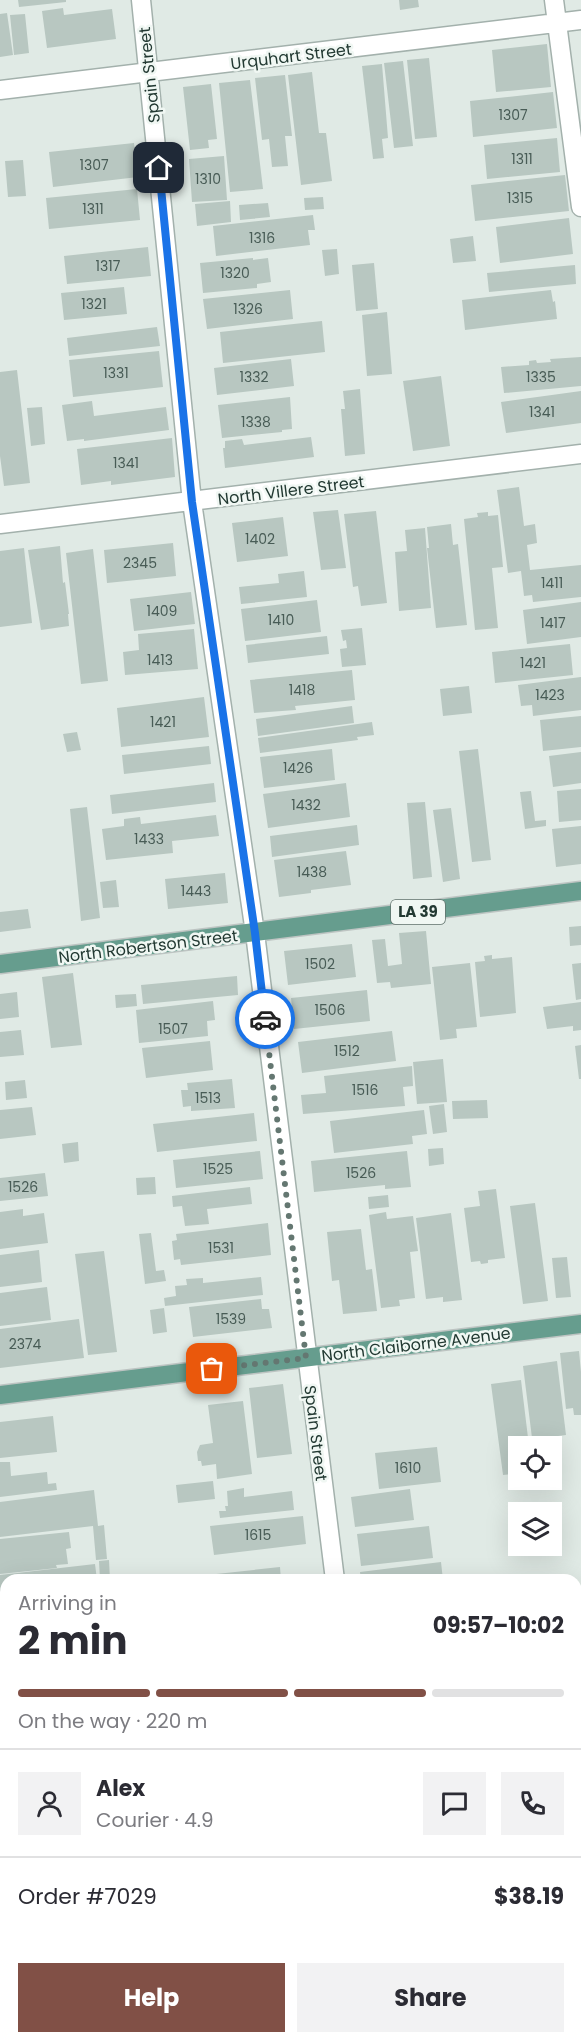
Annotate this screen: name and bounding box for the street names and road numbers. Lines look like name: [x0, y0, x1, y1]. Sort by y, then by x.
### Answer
street label: Spain Street: [133, 26, 166, 124]
street label: Urquhart Street: [229, 38, 353, 75]
street label: North Villere Street: [217, 470, 366, 511]
road number: LA 39: [391, 900, 445, 924]
street label: North Robertson Street: [57, 924, 239, 969]
street label: North Claiborne Avenue: [320, 1321, 512, 1368]
street label: Spain Street: [298, 1384, 333, 1482]

